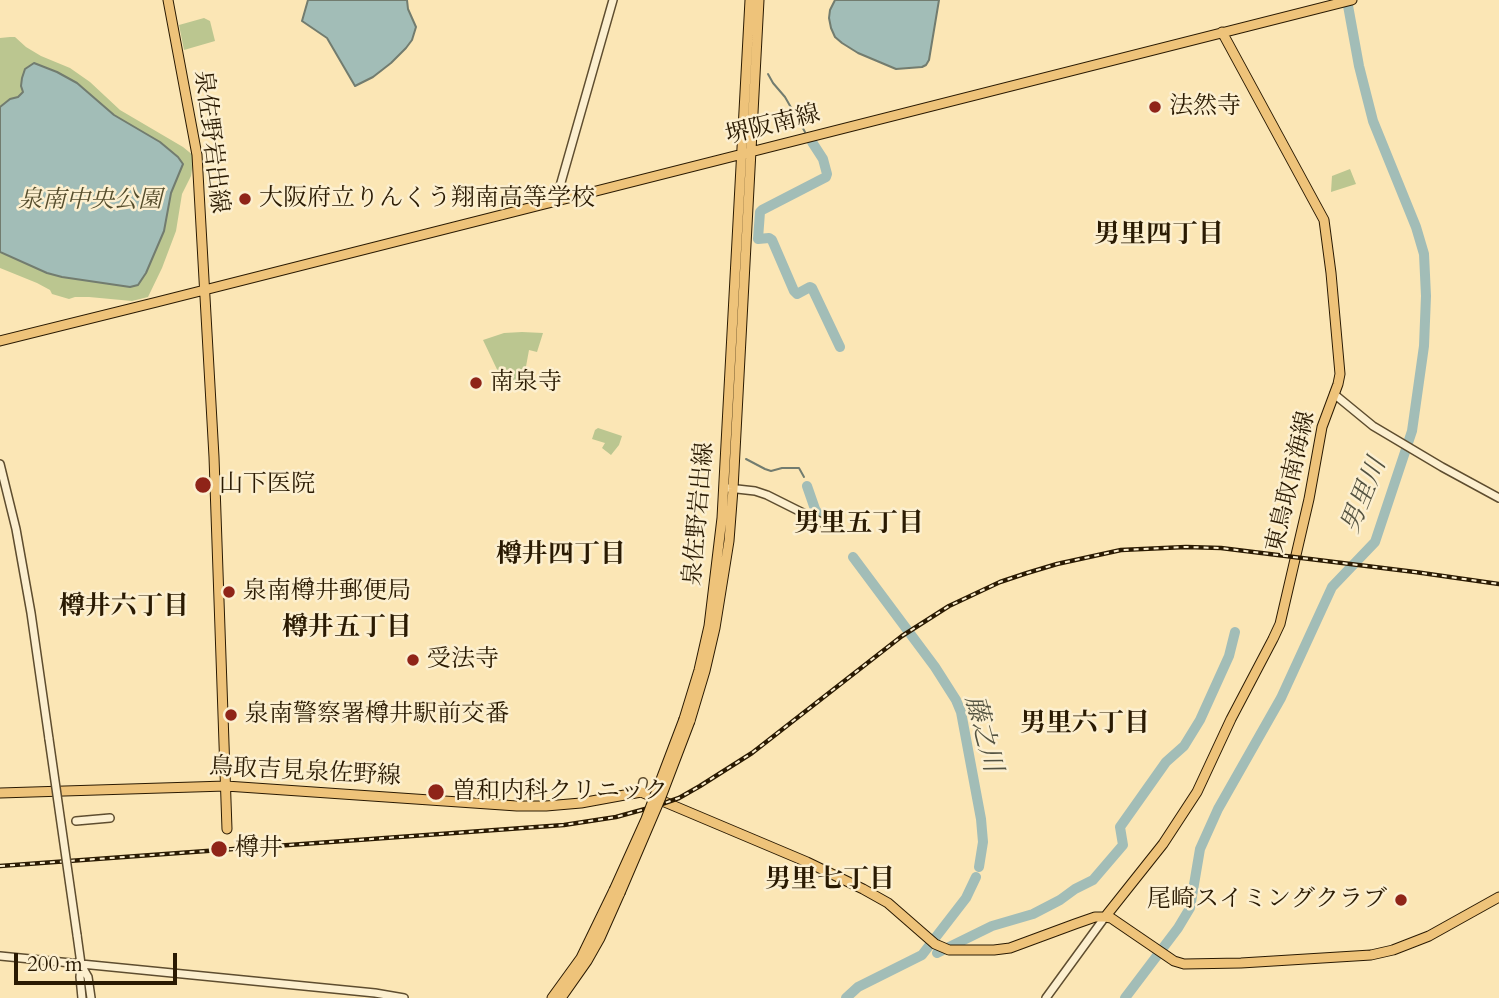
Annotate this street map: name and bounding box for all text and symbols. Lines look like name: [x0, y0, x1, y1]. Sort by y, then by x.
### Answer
street label: 泉佐野岩出線: [187, 69, 233, 215]
place label: 法然寺: [1169, 93, 1241, 121]
marker: 法然寺: [1147, 99, 1163, 115]
street label: 堺阪南線: [723, 100, 823, 152]
place label: 大阪府立りんくう翔南高等学校: [259, 185, 595, 213]
park label: 泉南中央公園: [18, 187, 162, 215]
marker: 大阪府立りんくう翔南高等学校: [237, 191, 253, 207]
district label: 男里四丁目: [1094, 220, 1224, 252]
place label: 南泉寺: [490, 369, 562, 397]
marker: 南泉寺: [468, 375, 484, 391]
street label: 東鳥取南海線: [1262, 409, 1322, 555]
street label: 泉佐野岩出線: [679, 441, 721, 587]
water label: 男里川: [1336, 454, 1394, 538]
place label: 山下医院: [219, 471, 315, 499]
marker: 山下医院: [193, 475, 213, 495]
district label: 男里五丁目: [794, 509, 924, 541]
district label: 樽井四丁目: [496, 540, 626, 572]
place label: 泉南樽井郵便局: [243, 578, 411, 606]
marker: 泉南樽井郵便局: [221, 584, 237, 600]
district label: 樽井六丁目: [59, 592, 189, 624]
district label: 樽井五丁目: [282, 613, 412, 645]
place label: 受法寺: [427, 646, 499, 674]
marker: 受法寺: [405, 652, 421, 668]
water label: 藤之川: [957, 692, 1007, 776]
place label: 泉南警察署樽井駅前交番: [245, 701, 509, 729]
marker: 泉南警察署樽井駅前交番: [223, 707, 239, 723]
district label: 男里六丁目: [1020, 709, 1150, 741]
street label: 鳥取吉見泉佐野線: [208, 754, 402, 792]
place label: 曽和内科クリニック: [452, 778, 668, 806]
marker: 曽和内科クリニック: [426, 782, 446, 802]
place label: 樽井: [235, 835, 283, 863]
marker: 樽井: [209, 839, 229, 859]
district label: 男里七丁目: [765, 865, 895, 897]
place label: 尾崎スイミングクラブ: [1147, 886, 1387, 914]
marker: 尾崎スイミングクラブ: [1393, 892, 1409, 908]
scale bar: [18, 939, 180, 983]
text: 200 m: [27, 950, 83, 979]

